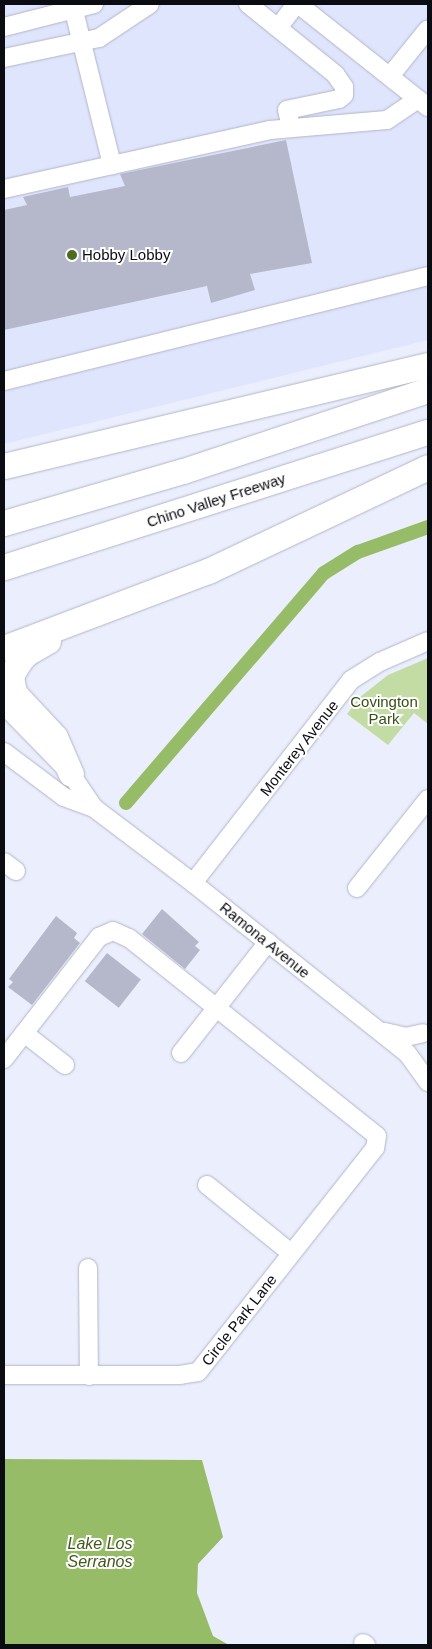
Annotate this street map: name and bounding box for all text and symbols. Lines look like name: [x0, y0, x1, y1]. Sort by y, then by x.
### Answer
place label: Hobby Lobby: [82, 246, 170, 264]
marker: Hobby Lobby: [66, 249, 78, 261]
street label: Chino Valley Freeway: [144, 469, 288, 531]
park label: Covington Park: [350, 692, 418, 727]
street label: Monterey Avenue: [256, 696, 342, 800]
street label: Ramona Avenue: [216, 898, 314, 982]
street label: Circle Park Lane: [198, 1271, 280, 1369]
water label: Lake Los Serranos: [68, 1534, 132, 1572]

